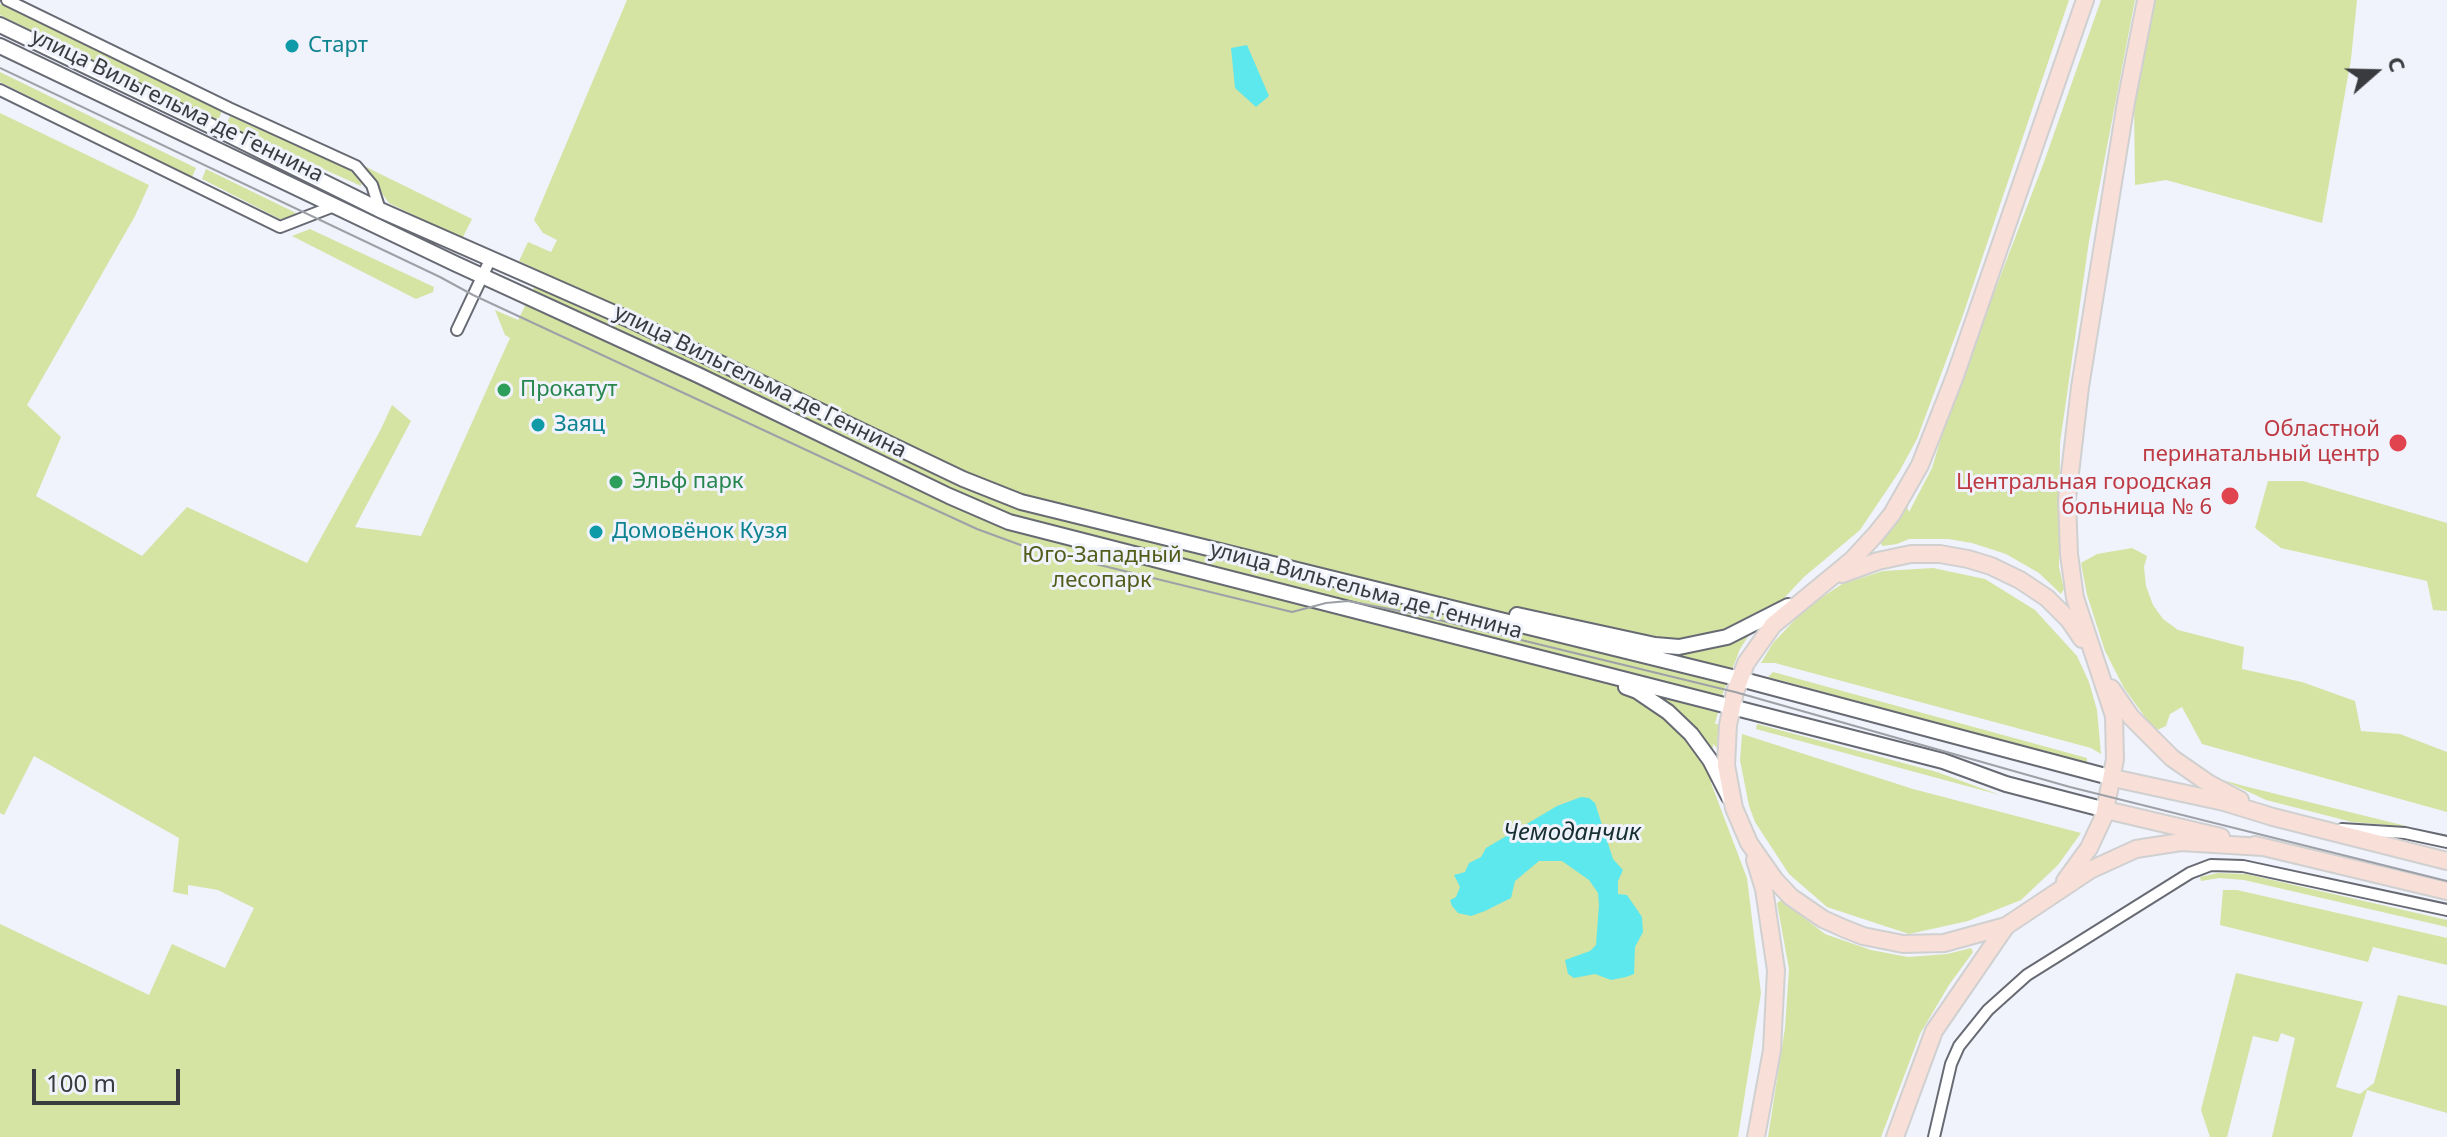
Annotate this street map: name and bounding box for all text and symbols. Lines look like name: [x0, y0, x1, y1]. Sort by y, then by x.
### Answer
street label: улица Вильгельма де Геннина: [26, 23, 328, 189]
north arrow: [2335, 32, 2415, 112]
place label: Старт: [308, 33, 368, 59]
marker: Старт: [283, 37, 301, 55]
text: С: [2381, 52, 2414, 76]
street label: улица Вильгельма де Геннина: [609, 299, 911, 465]
place label: Прокатут: [520, 377, 617, 403]
marker: Прокатут: [495, 381, 513, 399]
place label: Заяц: [554, 412, 605, 438]
marker: Заяц: [529, 416, 547, 434]
place label: Областной перинатальный центр: [2142, 417, 2380, 468]
marker: Областной перинатальный центр: [2387, 432, 2409, 454]
place label: Эльф парк: [632, 469, 743, 495]
place label: Центральная городская больница № 6: [1956, 470, 2212, 522]
marker: Эльф парк: [607, 473, 625, 491]
marker: Центральная городская больница № 6: [2219, 485, 2241, 507]
place label: Домовёнок Кузя: [612, 519, 788, 545]
marker: Домовёнок Кузя: [587, 523, 605, 541]
street label: улица Вильгельма де Геннина: [1207, 537, 1525, 645]
park label: Юго-Западный лесопарк: [1022, 543, 1182, 594]
water label: Чемоданчик: [1503, 819, 1641, 847]
scale bar: [36, 1053, 184, 1103]
text: 100 m: [46, 1066, 116, 1099]

